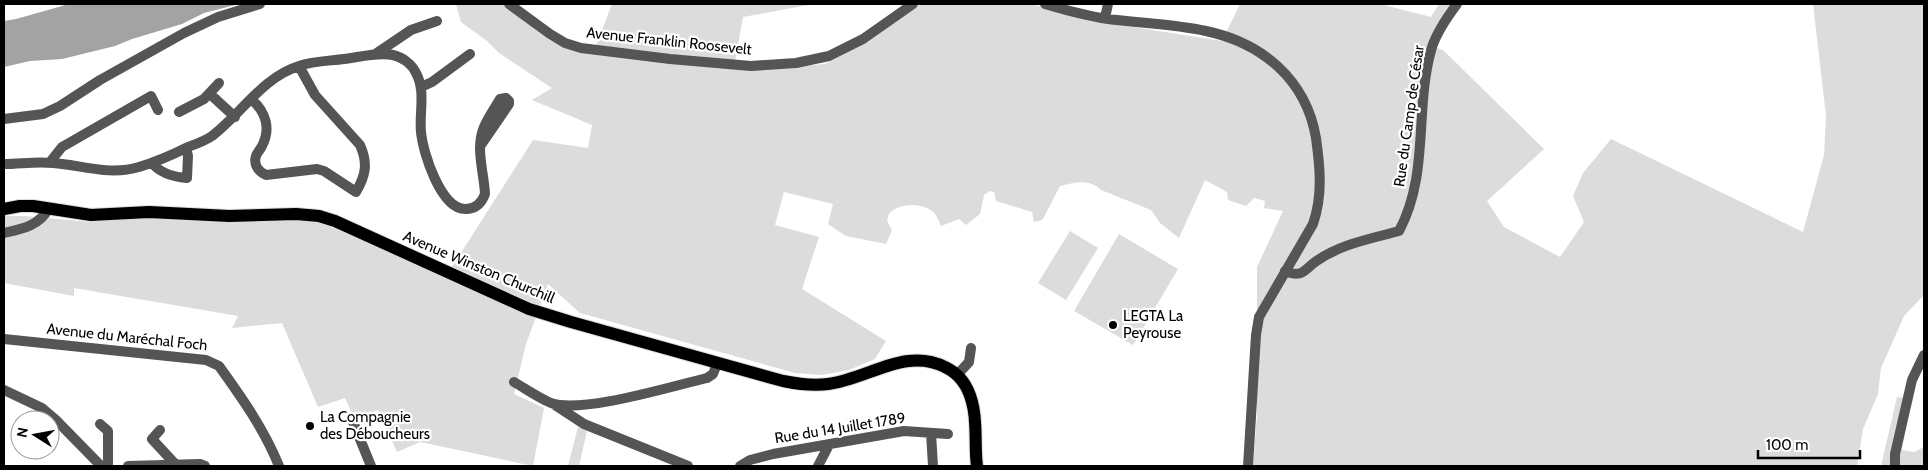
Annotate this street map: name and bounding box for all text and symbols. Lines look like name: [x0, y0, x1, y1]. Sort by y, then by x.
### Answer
street label: Avenue Franklin Roosevelt: [585, 23, 753, 59]
street label: Rue du Camp de César: [1390, 44, 1428, 188]
street label: Avenue Winston Churchill: [401, 227, 558, 307]
place label: LEGTA La Peyrouse: [1123, 307, 1184, 342]
marker: LEGTA La Peyrouse: [1107, 319, 1119, 331]
street label: Avenue du Maréchal Foch: [46, 320, 208, 354]
place label: La Compagnie des Déboucheurs: [320, 408, 430, 443]
street label: Rue du 14 Juillet 1789: [773, 409, 907, 447]
north arrow: [10, 410, 60, 460]
marker: La Compagnie des Déboucheurs: [304, 420, 316, 432]
text: N: [12, 426, 32, 439]
scale bar: [1758, 428, 1860, 460]
text: 100 m: [1766, 436, 1808, 454]

